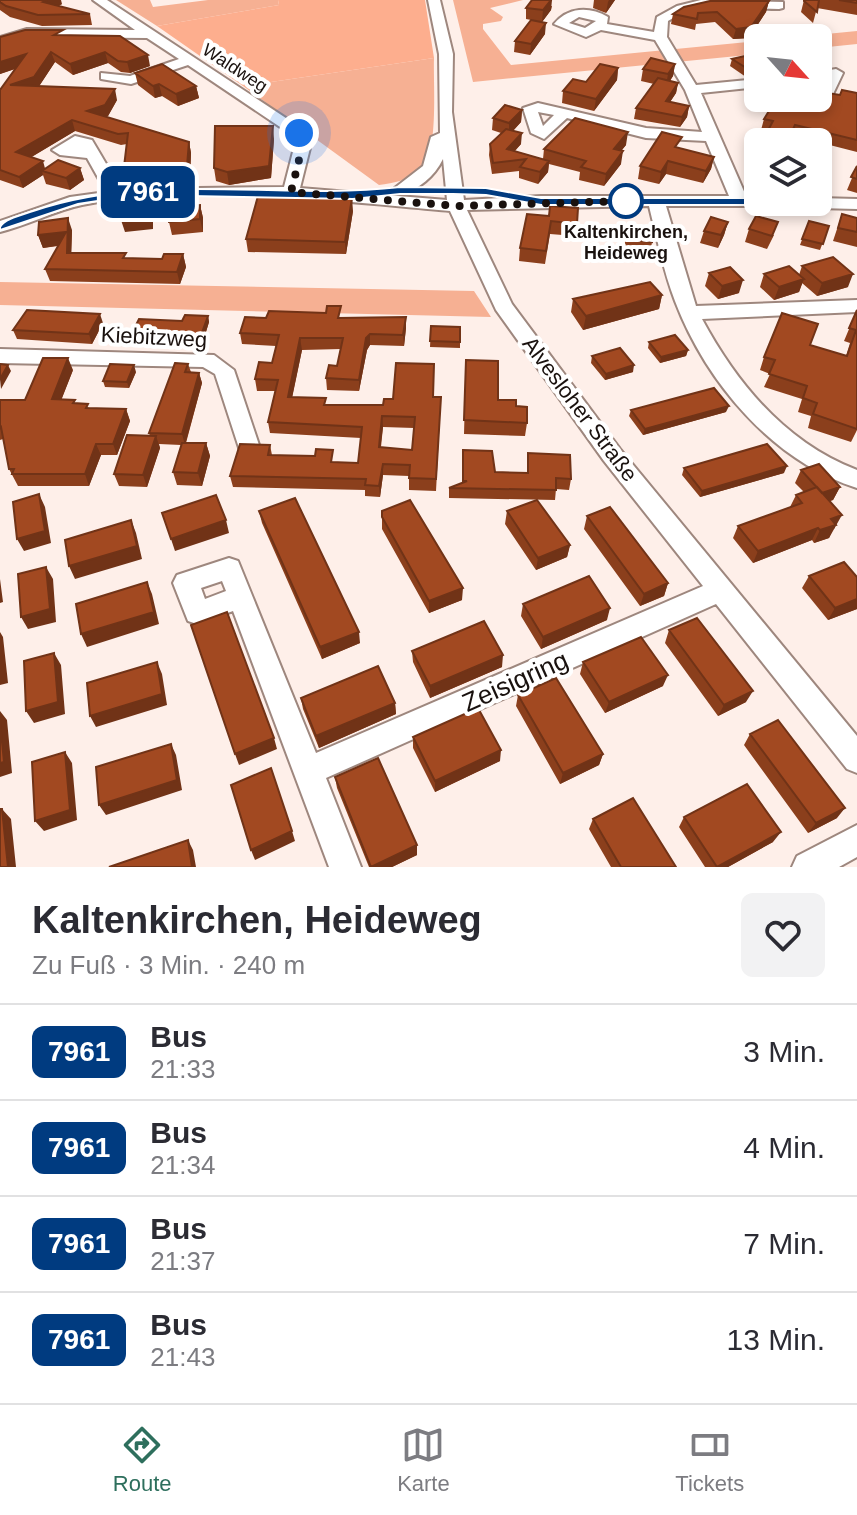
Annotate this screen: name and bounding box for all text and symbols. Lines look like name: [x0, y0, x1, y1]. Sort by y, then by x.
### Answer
north arrow: [744, 24, 832, 112]
map controls: [744, 24, 832, 216]
street label: Waldweg: [199, 40, 271, 96]
your location: [279, 113, 319, 153]
button: layers: [744, 128, 832, 216]
line badge: 7961: [92, 166, 204, 218]
text: 7961: [117, 176, 179, 207]
marker: Kaltenkirchen, Heideweg: [609, 184, 643, 218]
place label: Kaltenkirchen, Heideweg: [564, 222, 688, 263]
street label: Kiebitzweg: [100, 322, 208, 352]
street label: Alvesloher Straße: [517, 332, 643, 486]
street label: Zeisigring: [457, 644, 573, 718]
button: heart: [741, 893, 825, 977]
text: Kaltenkirchen, Heideweg: [32, 899, 482, 941]
text: Zu Fuß · 3 Min. · 240 m: [32, 950, 305, 980]
text: Bus: [150, 1020, 207, 1053]
text: 3 Min.: [743, 1035, 825, 1068]
text: 7961: [48, 1036, 110, 1067]
text: 21:33: [150, 1054, 215, 1084]
text: Bus: [150, 1116, 207, 1149]
text: 4 Min.: [743, 1131, 825, 1164]
text: 7961: [48, 1132, 110, 1163]
text: 21:34: [150, 1150, 215, 1180]
text: Bus: [150, 1212, 207, 1245]
text: 7 Min.: [743, 1227, 825, 1260]
text: 7961: [48, 1228, 110, 1259]
text: 21:37: [150, 1246, 215, 1276]
text: Bus: [150, 1308, 207, 1341]
text: 13 Min.: [727, 1323, 825, 1356]
text: 7961: [48, 1324, 110, 1355]
text: 21:43: [150, 1342, 215, 1372]
tab: Route: [113, 1423, 172, 1497]
tab: Karte: [397, 1423, 450, 1497]
tab: Tickets: [675, 1423, 744, 1497]

